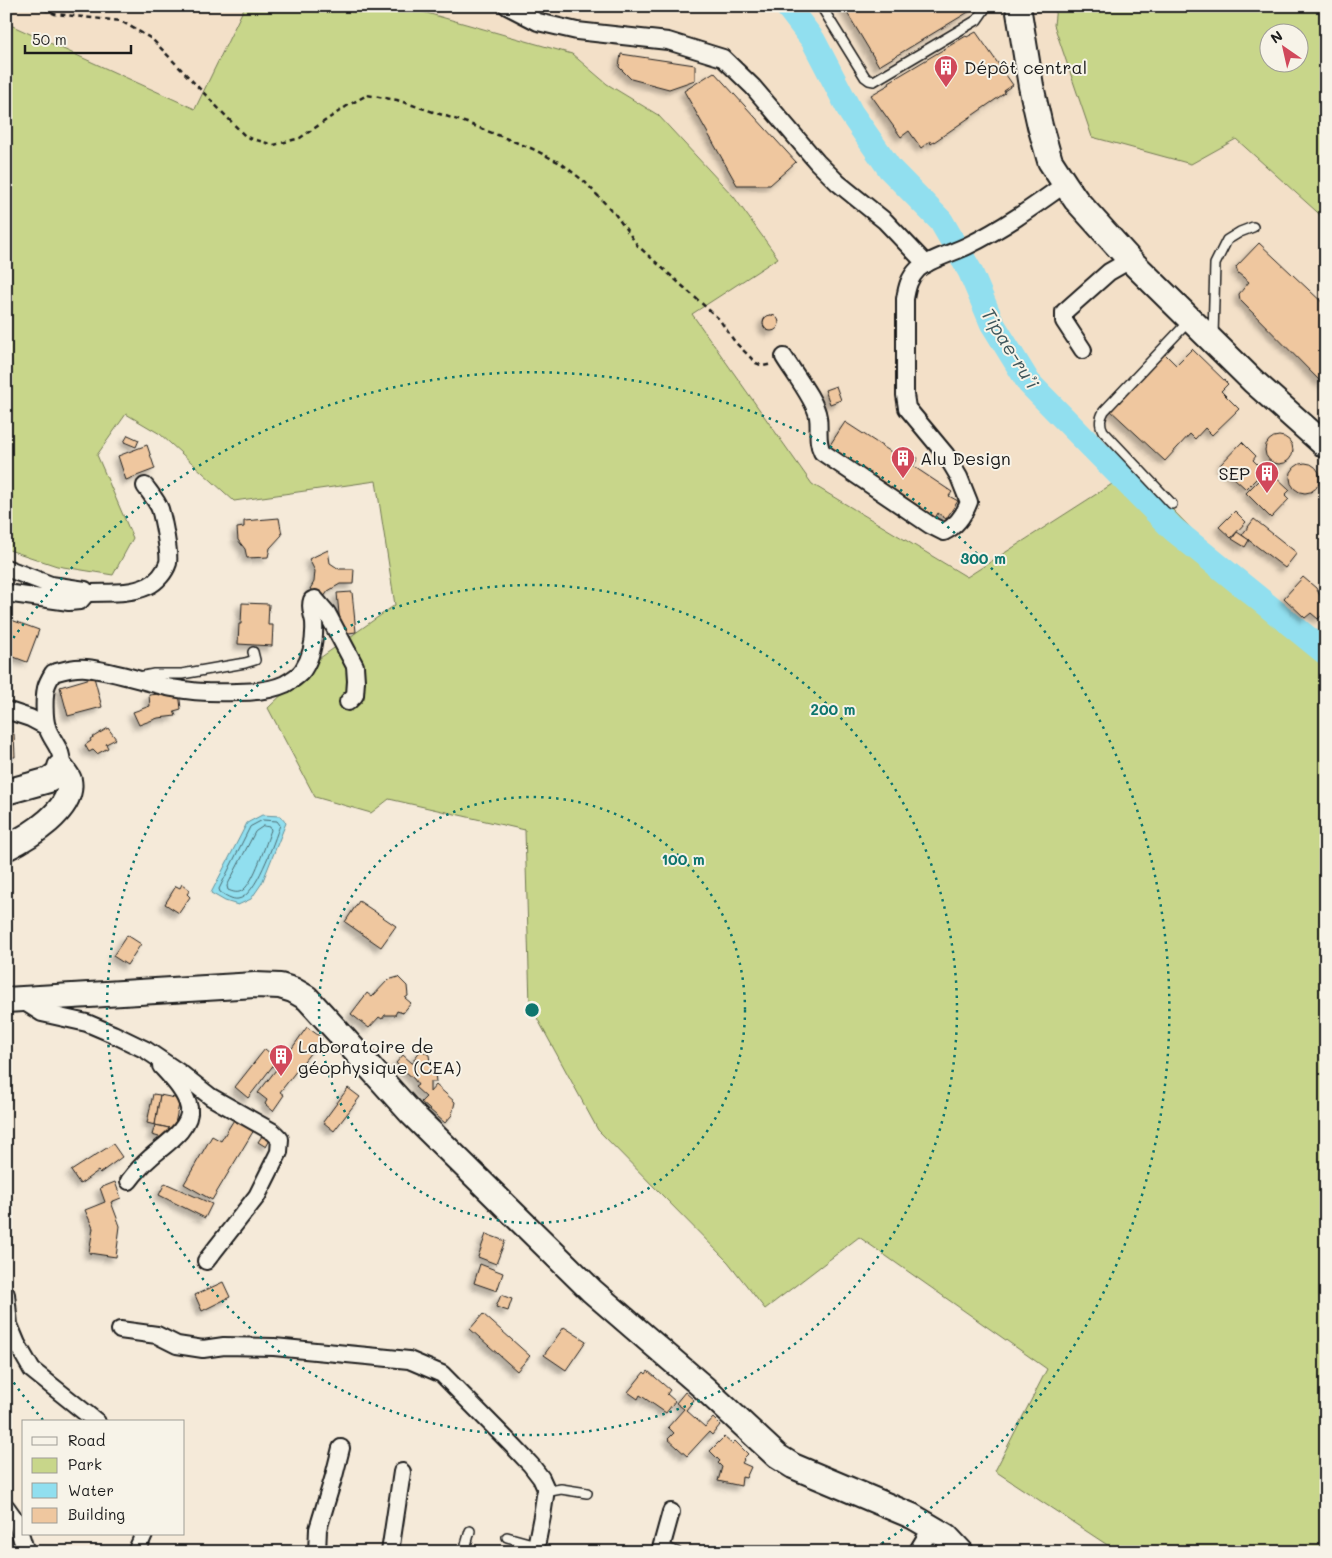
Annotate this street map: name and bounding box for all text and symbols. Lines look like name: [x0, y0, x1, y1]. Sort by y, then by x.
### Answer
scale bar: [25, 22, 131, 54]
north arrow: [1260, 22, 1310, 72]
text: N: [1267, 26, 1286, 48]
text: 50 m: [32, 29, 67, 49]
building icon: Dépôt central: [933, 54, 959, 88]
place label: Dépôt central: [964, 55, 1087, 79]
water label: Tipae-ru’i: [976, 303, 1046, 393]
building icon: Alu Design: [890, 445, 916, 479]
place label: Alu Design: [920, 446, 1011, 470]
building icon: SEP: [1254, 460, 1280, 494]
place label: SEP: [1219, 461, 1250, 485]
text: 300 m: [960, 548, 1006, 568]
text: 200 m: [811, 699, 856, 719]
text: 100 m: [661, 849, 705, 869]
centre of rings: [523, 1001, 541, 1019]
place label: Laboratoire de géophysique (CEA): [298, 1034, 461, 1079]
building icon: Laboratoire de géophysique (CEA): [268, 1043, 294, 1077]
legend: [22, 1420, 185, 1536]
text: Road: [68, 1430, 105, 1450]
text: Park: [68, 1454, 102, 1474]
text: Water: [68, 1480, 114, 1500]
text: Building: [68, 1504, 125, 1524]

